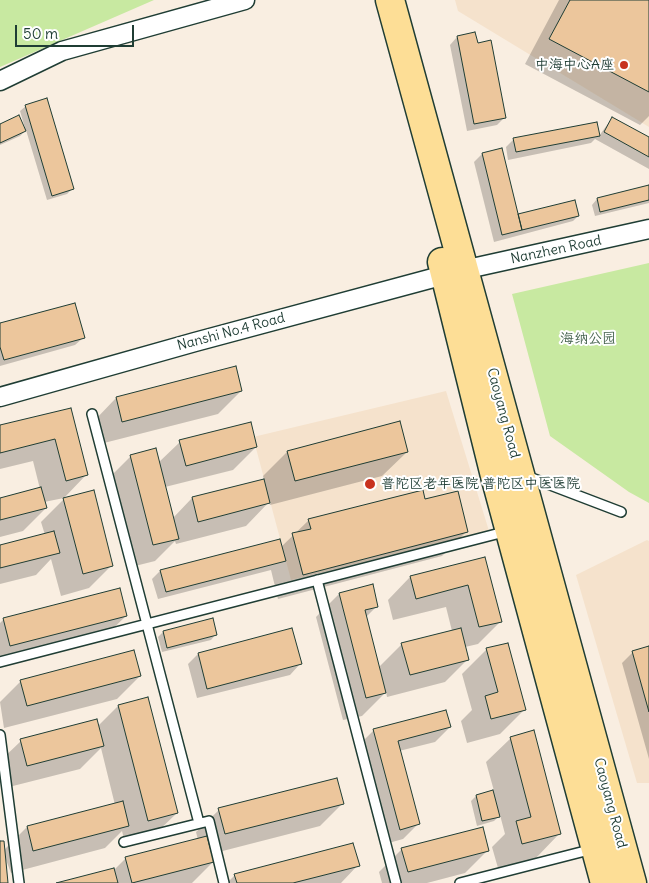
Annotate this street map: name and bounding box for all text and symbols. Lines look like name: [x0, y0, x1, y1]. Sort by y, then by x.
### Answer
scale bar: [18, 15, 136, 47]
text: 50 m: [23, 24, 58, 43]
place label: 中海中心A座: [535, 57, 614, 73]
marker: 中海中心A座: [618, 59, 630, 71]
street label: Nanzhen Road: [509, 232, 603, 268]
street label: Nanshi No.4 Road: [175, 310, 287, 354]
park label: 海纳公园: [560, 331, 616, 347]
street label: Caoyang Road: [483, 366, 523, 460]
place label: 普陀区老年医院 普陀区中医医院: [381, 476, 580, 492]
marker: 普陀区老年医院 普陀区中医医院: [363, 477, 377, 491]
street label: Caoyang Road: [590, 756, 630, 850]

